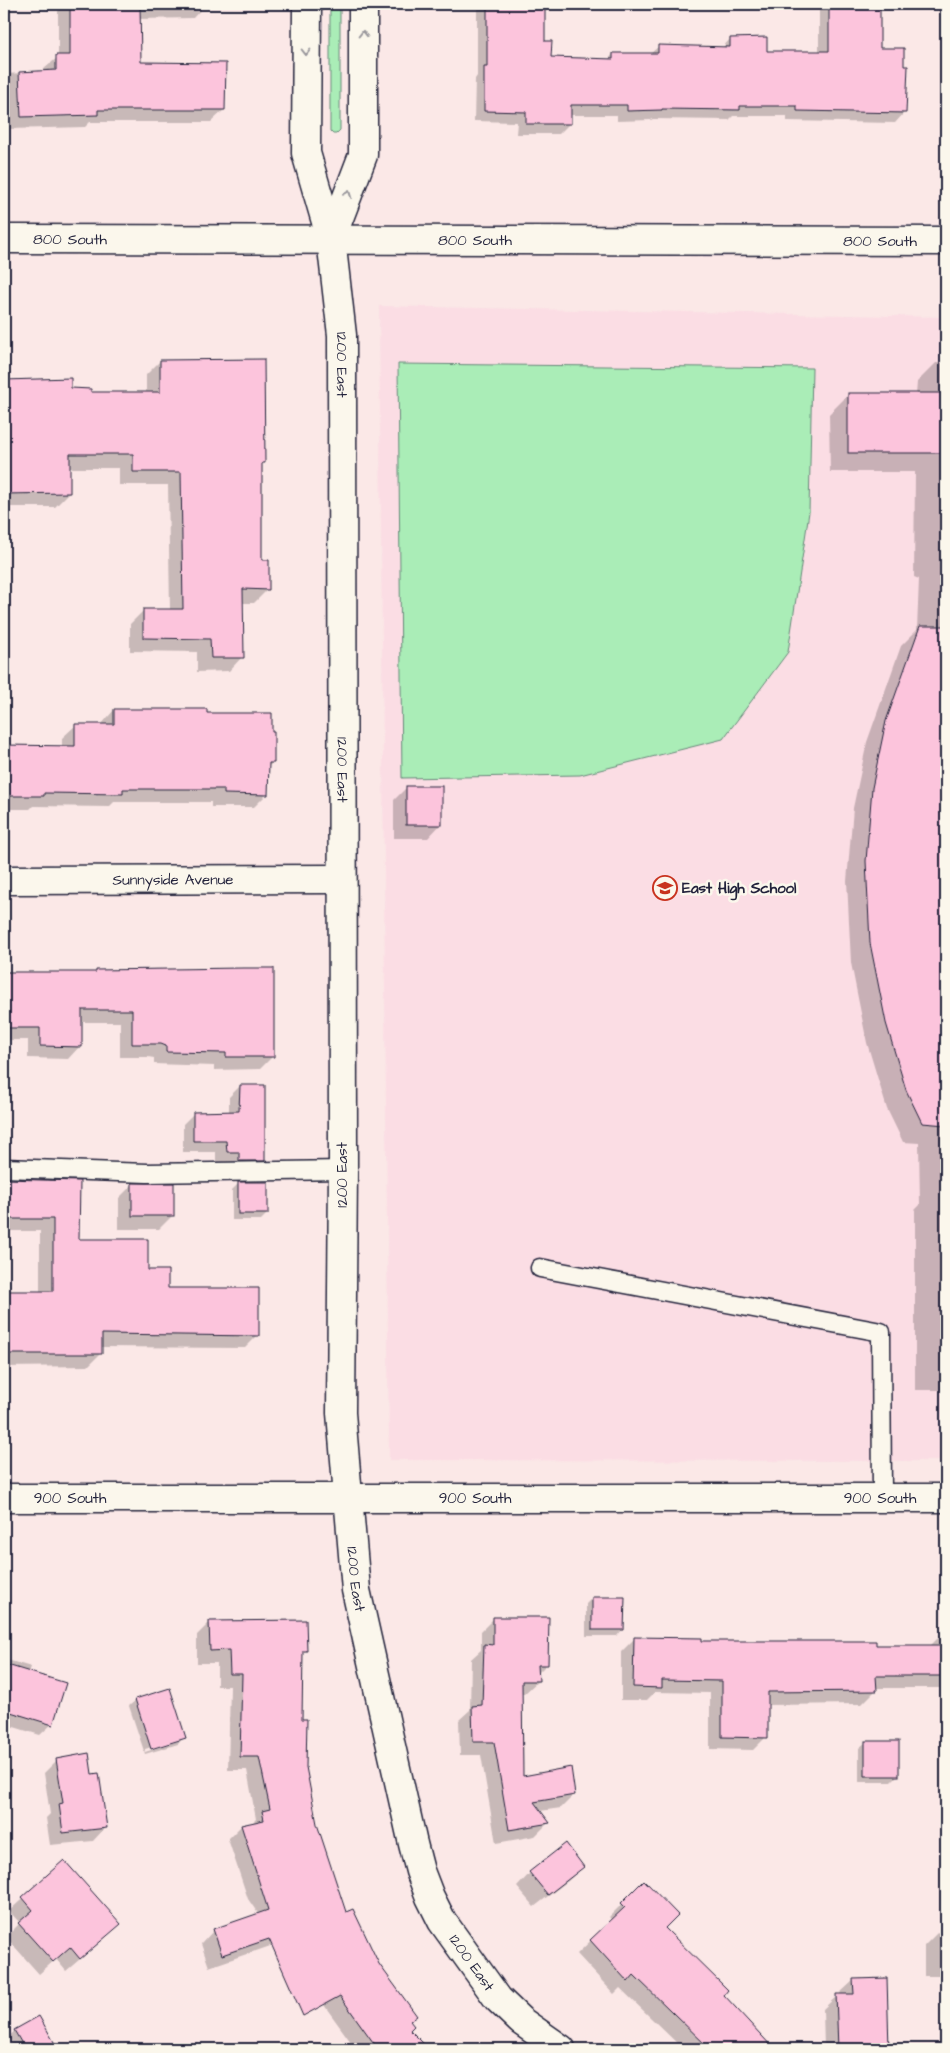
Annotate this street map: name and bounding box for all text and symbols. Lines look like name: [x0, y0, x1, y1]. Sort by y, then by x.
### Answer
one-way arrow: [358, 30, 368, 38]
one-way arrow: [301, 49, 312, 57]
one-way arrow: [342, 190, 352, 199]
street label: 800 South: [33, 229, 108, 250]
street label: 800 South: [438, 230, 513, 251]
street label: 800 South: [843, 231, 918, 252]
street label: 1200 East: [331, 331, 352, 398]
street label: 1200 East: [331, 737, 353, 803]
street label: Sunnyside Avenue: [113, 869, 233, 892]
school or university icon: East High School: [652, 875, 678, 901]
place label: East High School: [682, 878, 797, 901]
street label: 1200 East: [332, 1142, 353, 1208]
street label: 900 South: [34, 1488, 107, 1509]
street label: 900 South: [439, 1488, 512, 1509]
street label: 900 South: [844, 1488, 917, 1509]
street label: 1200 East: [341, 1546, 371, 1614]
street label: 1200 East: [444, 1930, 499, 1996]

